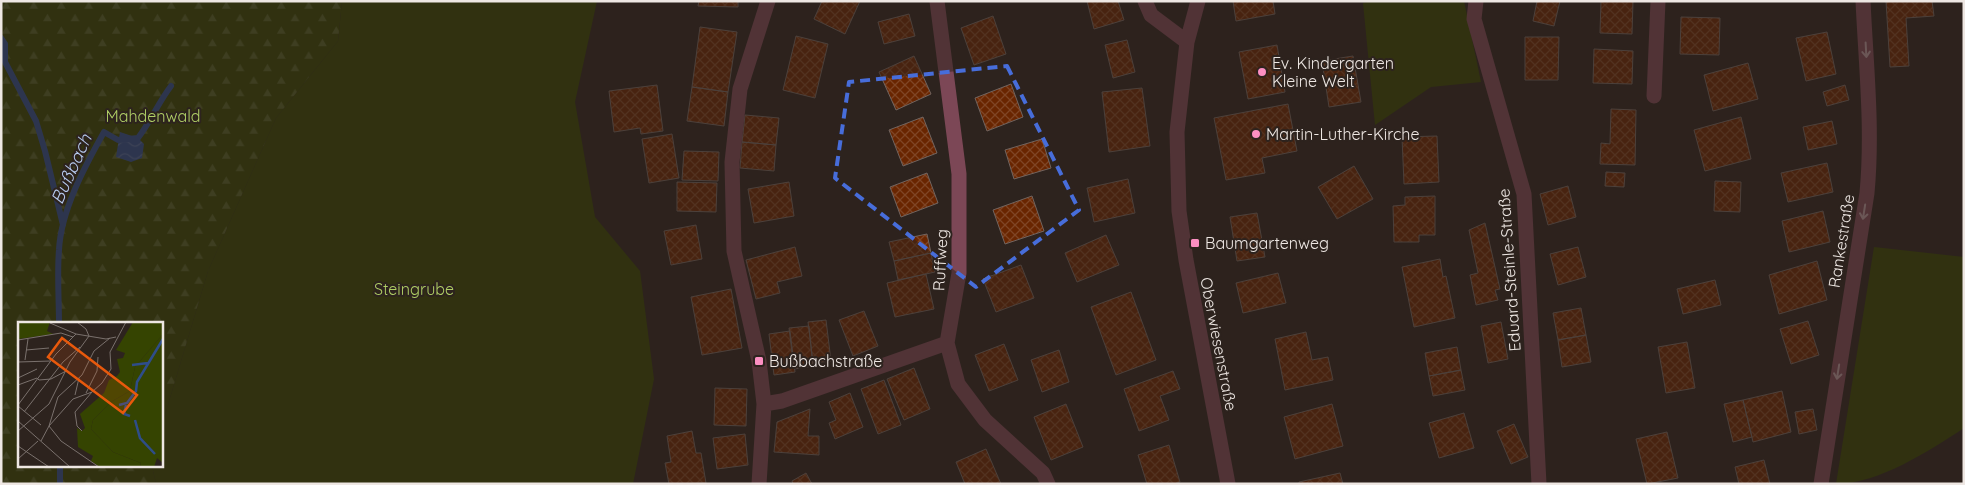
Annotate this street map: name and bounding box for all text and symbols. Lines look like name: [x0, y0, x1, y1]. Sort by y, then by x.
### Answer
one-way arrow: [1861, 42, 1870, 58]
place label: Ev. Kindergarten Kleine Welt: [1272, 53, 1394, 91]
marker: Ev. Kindergarten Kleine Welt: [1256, 66, 1268, 78]
park label: Mahdenwald: [105, 106, 201, 126]
place label: Martin-Luther-Kirche: [1266, 124, 1419, 144]
marker: Martin-Luther-Kirche: [1250, 128, 1262, 140]
water label: Bußbach: [45, 130, 97, 208]
street label: Eduard-Steinle-Straße: [1493, 188, 1525, 352]
street label: Rankestraße: [1824, 193, 1858, 289]
one-way arrow: [1858, 204, 1868, 220]
street label: Ruffweg: [928, 228, 952, 292]
place label: Baumgartenweg: [1205, 233, 1329, 253]
marker: Baumgartenweg: [1189, 237, 1201, 249]
street label: Oberwiesenstraße: [1196, 276, 1242, 412]
park label: Steingrube: [374, 279, 454, 299]
inset map: [18, 322, 162, 468]
place label: Bußbachstraße: [769, 351, 882, 371]
marker: Bußbachstraße: [753, 355, 765, 367]
one-way arrow: [1833, 364, 1843, 380]

